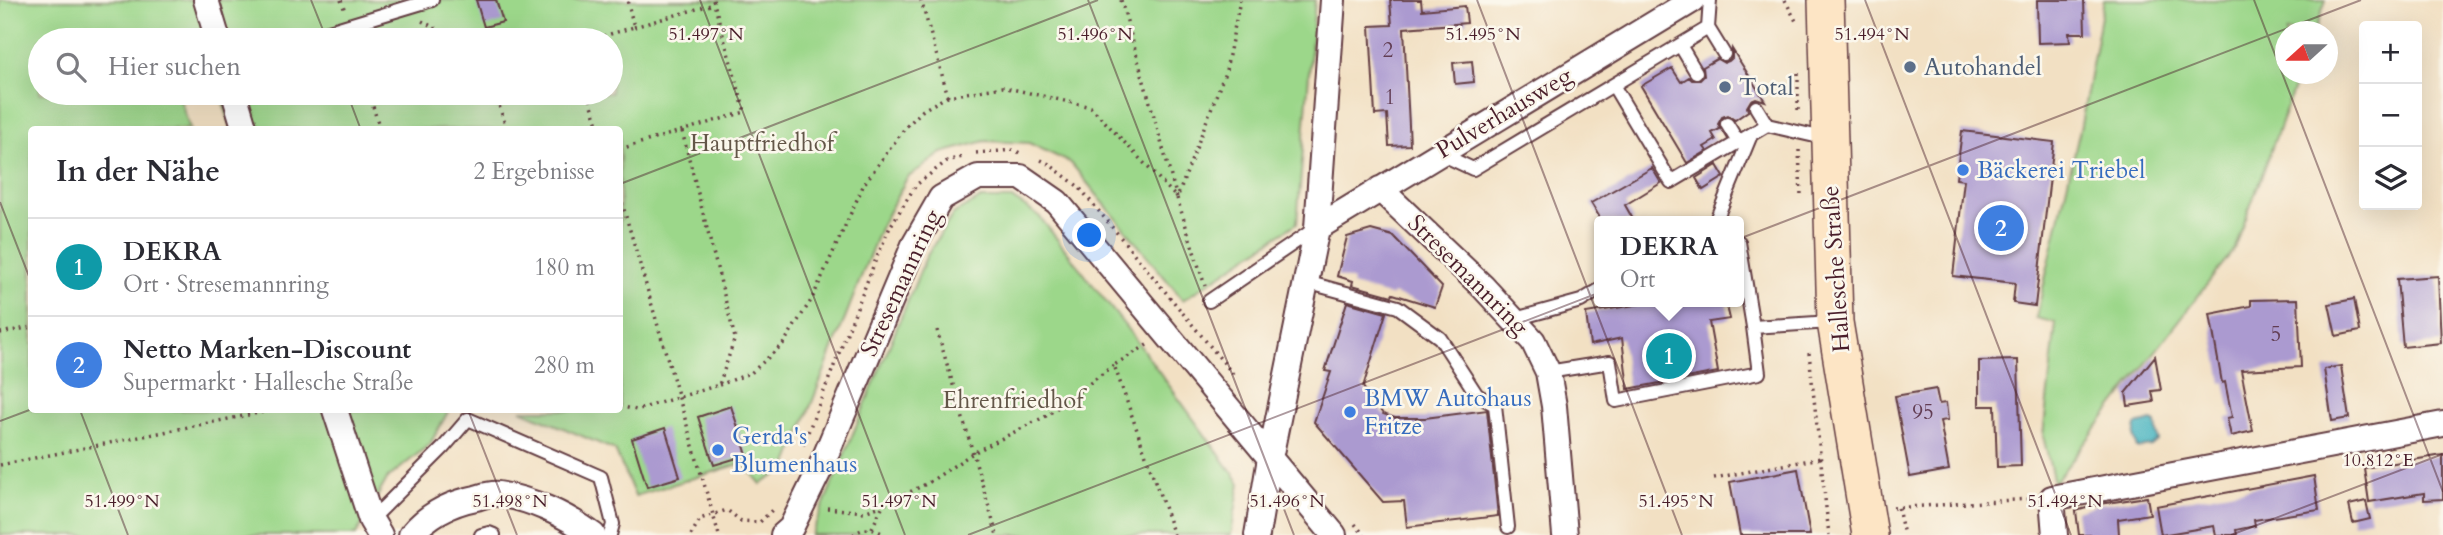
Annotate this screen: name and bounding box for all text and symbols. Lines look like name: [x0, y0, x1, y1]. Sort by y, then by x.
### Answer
north arrow: [2275, 21, 2338, 84]
map controls: [2359, 21, 2422, 210]
button: +: [2359, 21, 2422, 84]
text: 51.497°N: [668, 22, 744, 47]
text: 51.496°N: [1057, 22, 1133, 47]
text: 51.495°N: [1445, 22, 1521, 47]
text: 51.494°N: [1834, 22, 1910, 47]
search box: [28, 28, 623, 105]
house number: 2: [1383, 36, 1394, 65]
icon: search: [52, 48, 90, 86]
text: Hier suchen: [108, 49, 241, 84]
place label: Autohandel: [1924, 51, 2042, 84]
street label: Pulverhausweg: [1430, 59, 1579, 167]
marker: Autohandel: [1902, 59, 1918, 75]
place label: Total: [1739, 71, 1794, 104]
marker: Total: [1717, 79, 1733, 95]
house number: 1: [1385, 83, 1395, 112]
button: −: [2359, 84, 2422, 147]
park label: Hauptfriedhof: [690, 127, 838, 160]
button: layers: [2359, 147, 2422, 210]
text: In der Nähe: [56, 151, 220, 192]
place label: Bäckerei Triebel: [1977, 154, 2145, 187]
text: 2 Ergebnisse: [473, 156, 595, 187]
marker: Bäckerei Triebel: [1955, 162, 1971, 178]
street label: Hallesche Straße: [1814, 185, 1858, 353]
pin: 2: [1978, 202, 2024, 254]
street label: Stresemannring: [853, 204, 950, 362]
street label: Stresemannring: [1400, 207, 1536, 343]
popup: [1594, 216, 1744, 307]
your location: [1072, 218, 1106, 252]
text: DEKRA: [1620, 229, 1718, 264]
text: DEKRA: [123, 234, 222, 269]
text: 1: [73, 252, 85, 283]
text: 180 m: [534, 252, 595, 283]
text: Ort: [1620, 264, 1655, 295]
text: Ort · Stresemannring: [123, 269, 329, 300]
house number: 5: [2271, 320, 2281, 349]
pin: 1: [1646, 330, 1692, 382]
text: Netto Marken-Discount: [123, 332, 411, 367]
text: 2: [73, 350, 85, 381]
text: 280 m: [534, 350, 595, 381]
text: Supermarkt · Hallesche Straße: [123, 367, 414, 398]
place label: BMW Autohaus Fritze: [1364, 382, 1531, 443]
park label: Ehrenfriedhof: [942, 384, 1087, 417]
house number: 95: [1912, 398, 1934, 427]
marker: BMW Autohaus Fritze: [1342, 404, 1358, 420]
place label: Gerda's Blumenhaus: [732, 420, 857, 481]
marker: Gerda's Blumenhaus: [710, 442, 726, 458]
text: 10.812°E: [2343, 448, 2414, 473]
text: 51.499°N: [84, 489, 160, 514]
text: 51.498°N: [472, 489, 548, 514]
text: 51.497°N: [861, 489, 937, 514]
text: 51.496°N: [1249, 489, 1325, 514]
text: 51.495°N: [1638, 489, 1714, 514]
text: 51.494°N: [2027, 489, 2103, 514]

